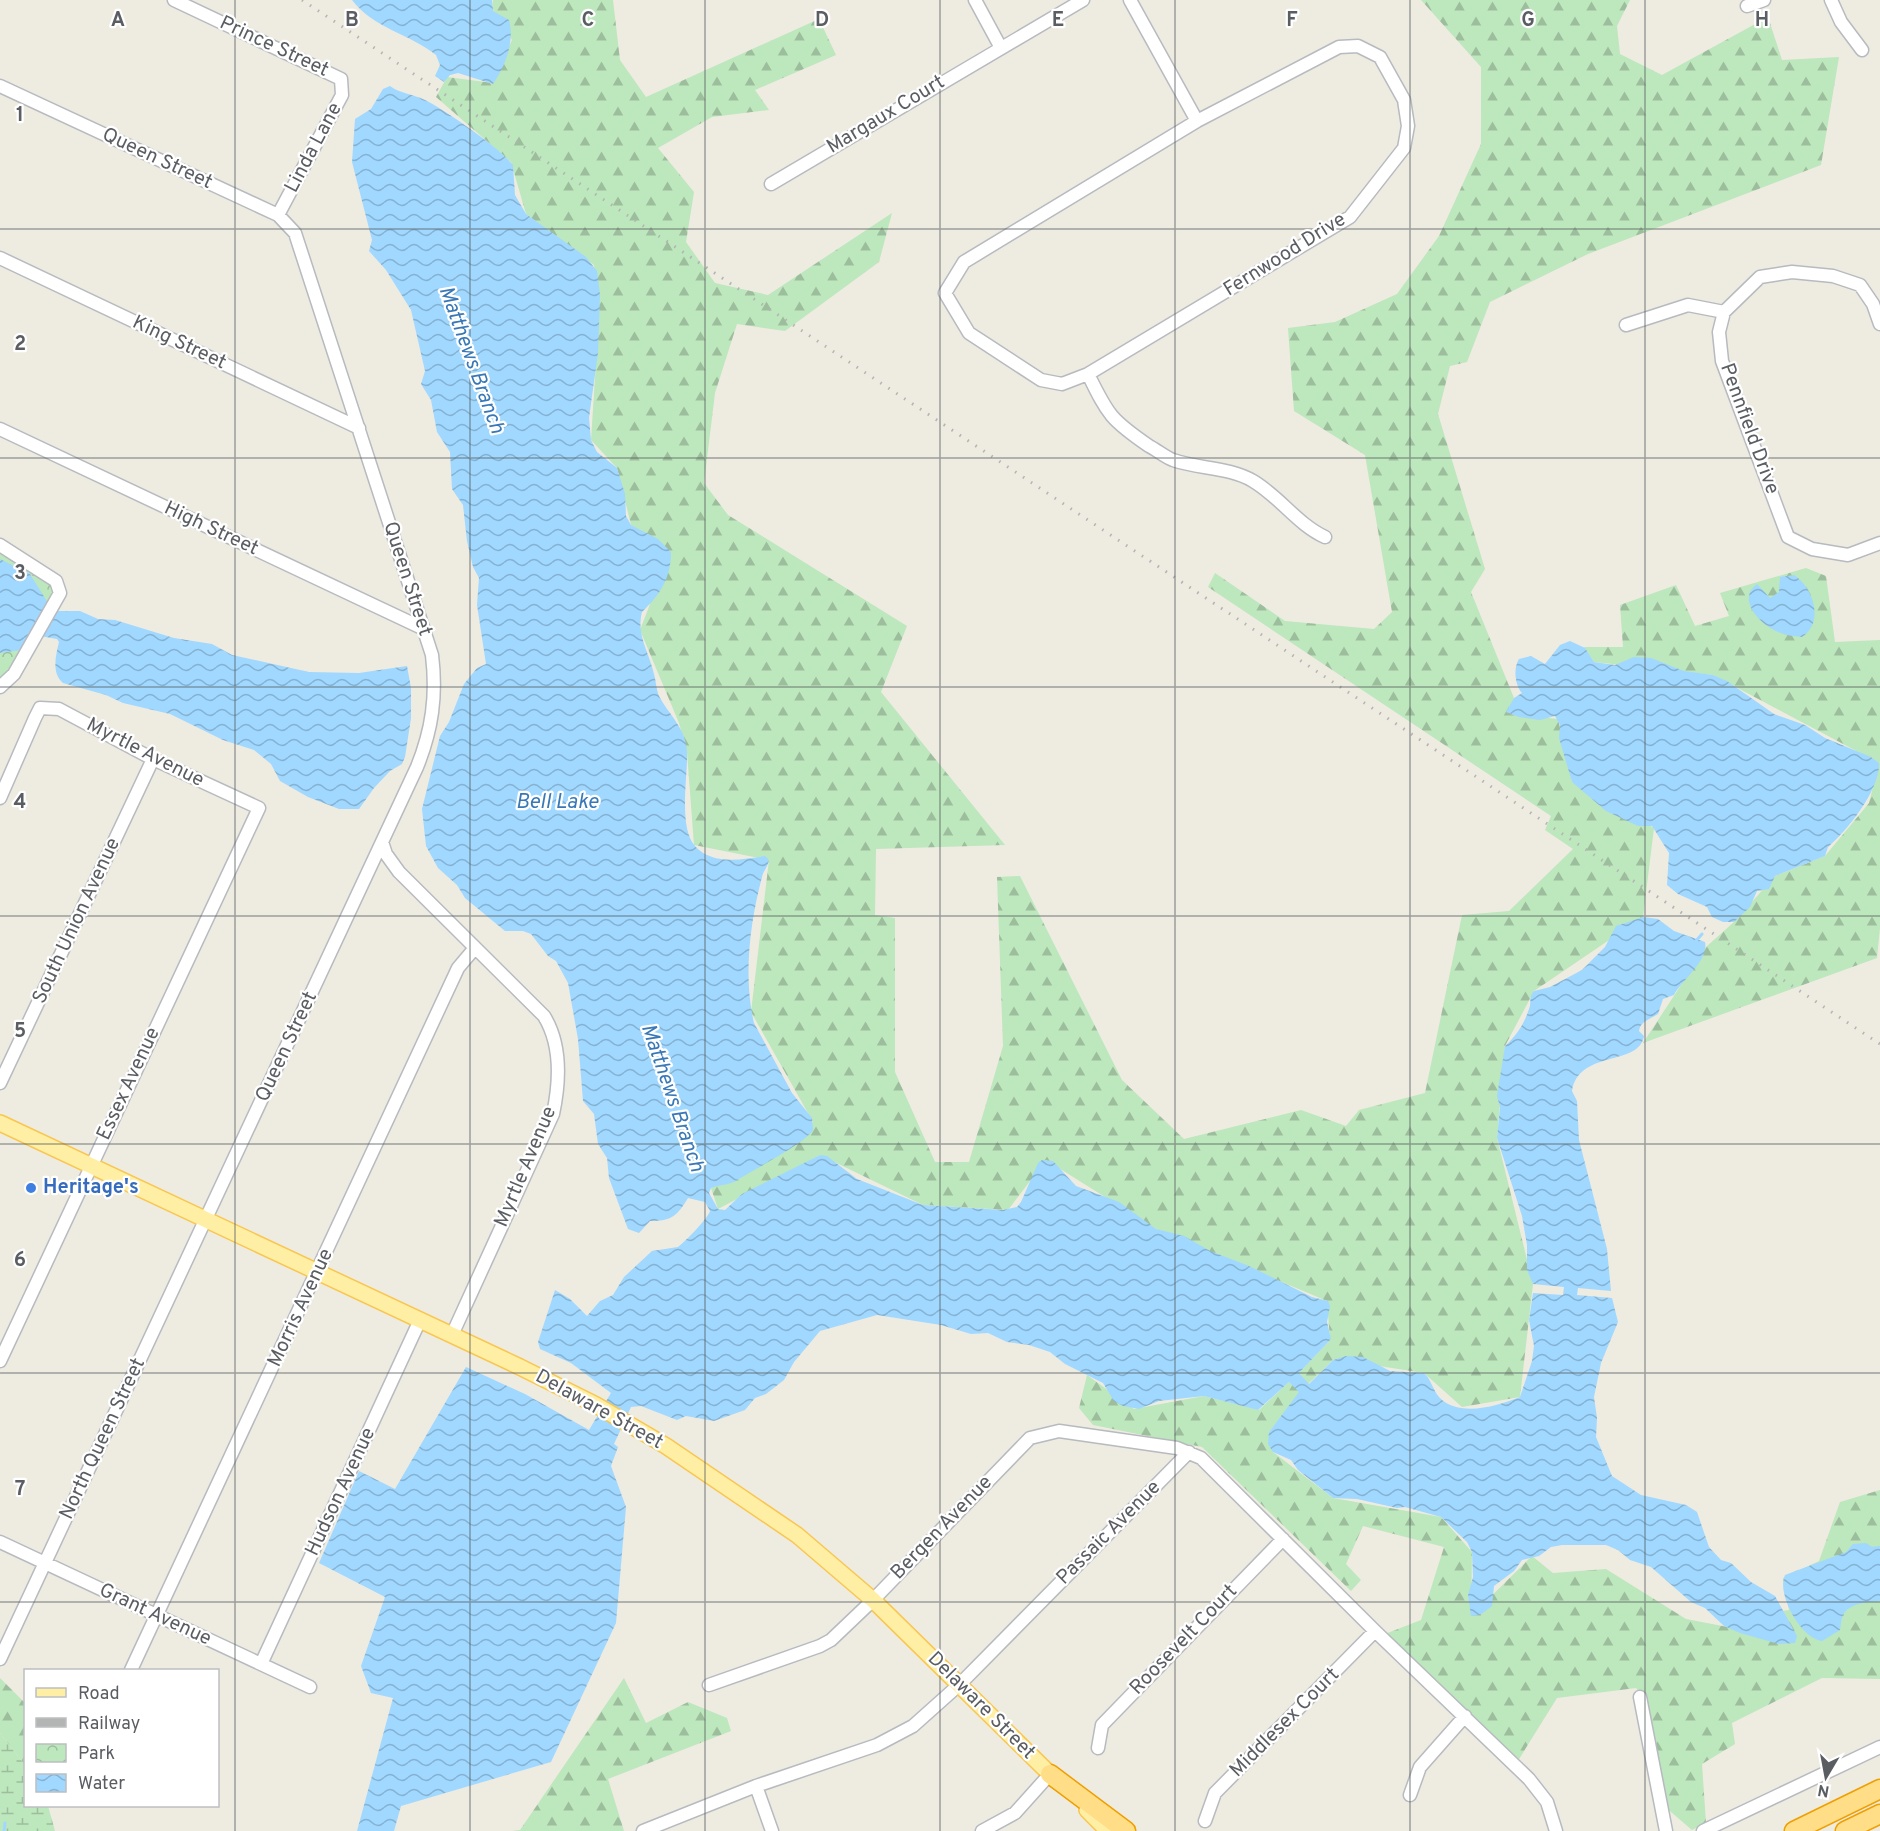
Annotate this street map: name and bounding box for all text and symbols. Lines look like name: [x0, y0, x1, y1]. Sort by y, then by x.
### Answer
text: A: [111, 8, 125, 34]
text: B: [345, 8, 359, 34]
text: C: [582, 8, 594, 34]
text: D: [815, 8, 829, 34]
text: E: [1052, 8, 1064, 34]
text: F: [1286, 8, 1298, 34]
text: G: [1521, 8, 1535, 34]
text: H: [1755, 8, 1769, 34]
street label: Prince Street: [215, 10, 333, 84]
street label: Margaux Court: [822, 70, 950, 160]
street label: Linda Lane: [279, 98, 349, 198]
text: 1: [16, 103, 24, 129]
street label: Queen Street: [98, 122, 216, 196]
street label: Fernwood Drive: [1219, 207, 1351, 303]
water label: Matthews Branch: [432, 283, 510, 438]
street label: King Street: [128, 310, 230, 376]
text: 2: [14, 332, 26, 358]
street label: Pennfield Drive: [1713, 360, 1785, 498]
street label: High Street: [160, 496, 262, 562]
street label: Queen Street: [376, 518, 438, 640]
text: 3: [14, 561, 26, 587]
street label: Myrtle Avenue: [82, 712, 208, 794]
water label: Bell Lake: [516, 789, 599, 816]
text: 4: [14, 790, 26, 816]
street label: South Union Avenue: [27, 834, 127, 1008]
street label: Queen Street: [250, 988, 324, 1106]
text: 5: [14, 1019, 26, 1045]
water label: Matthews Branch: [634, 1020, 710, 1176]
street label: Essex Avenue: [92, 1023, 166, 1145]
street label: Myrtle Avenue: [489, 1103, 563, 1231]
place label: Heritage's: [43, 1175, 139, 1201]
marker: Heritage's: [24, 1181, 38, 1195]
street label: Morris Avenue: [262, 1245, 340, 1371]
text: 6: [14, 1248, 26, 1274]
street label: North Queen Street: [54, 1354, 152, 1524]
street label: Delaware Street: [530, 1364, 668, 1456]
street label: Hudson Avenue: [300, 1424, 382, 1560]
street label: Bergen Avenue: [886, 1470, 998, 1586]
street label: Passaic Avenue: [1051, 1475, 1167, 1591]
text: 7: [15, 1477, 25, 1503]
street label: Grant Avenue: [95, 1578, 215, 1652]
street label: Roosevelt Court: [1124, 1579, 1244, 1701]
street label: Delaware Street: [921, 1646, 1041, 1766]
street label: Middlesex Court: [1225, 1663, 1345, 1783]
legend: [24, 1669, 219, 1807]
text: Road: [78, 1683, 120, 1706]
text: Railway: [78, 1713, 140, 1736]
text: Park: [78, 1743, 115, 1766]
north arrow: [1796, 1747, 1856, 1807]
text: Water: [78, 1773, 125, 1796]
text: N: [1816, 1779, 1831, 1801]

